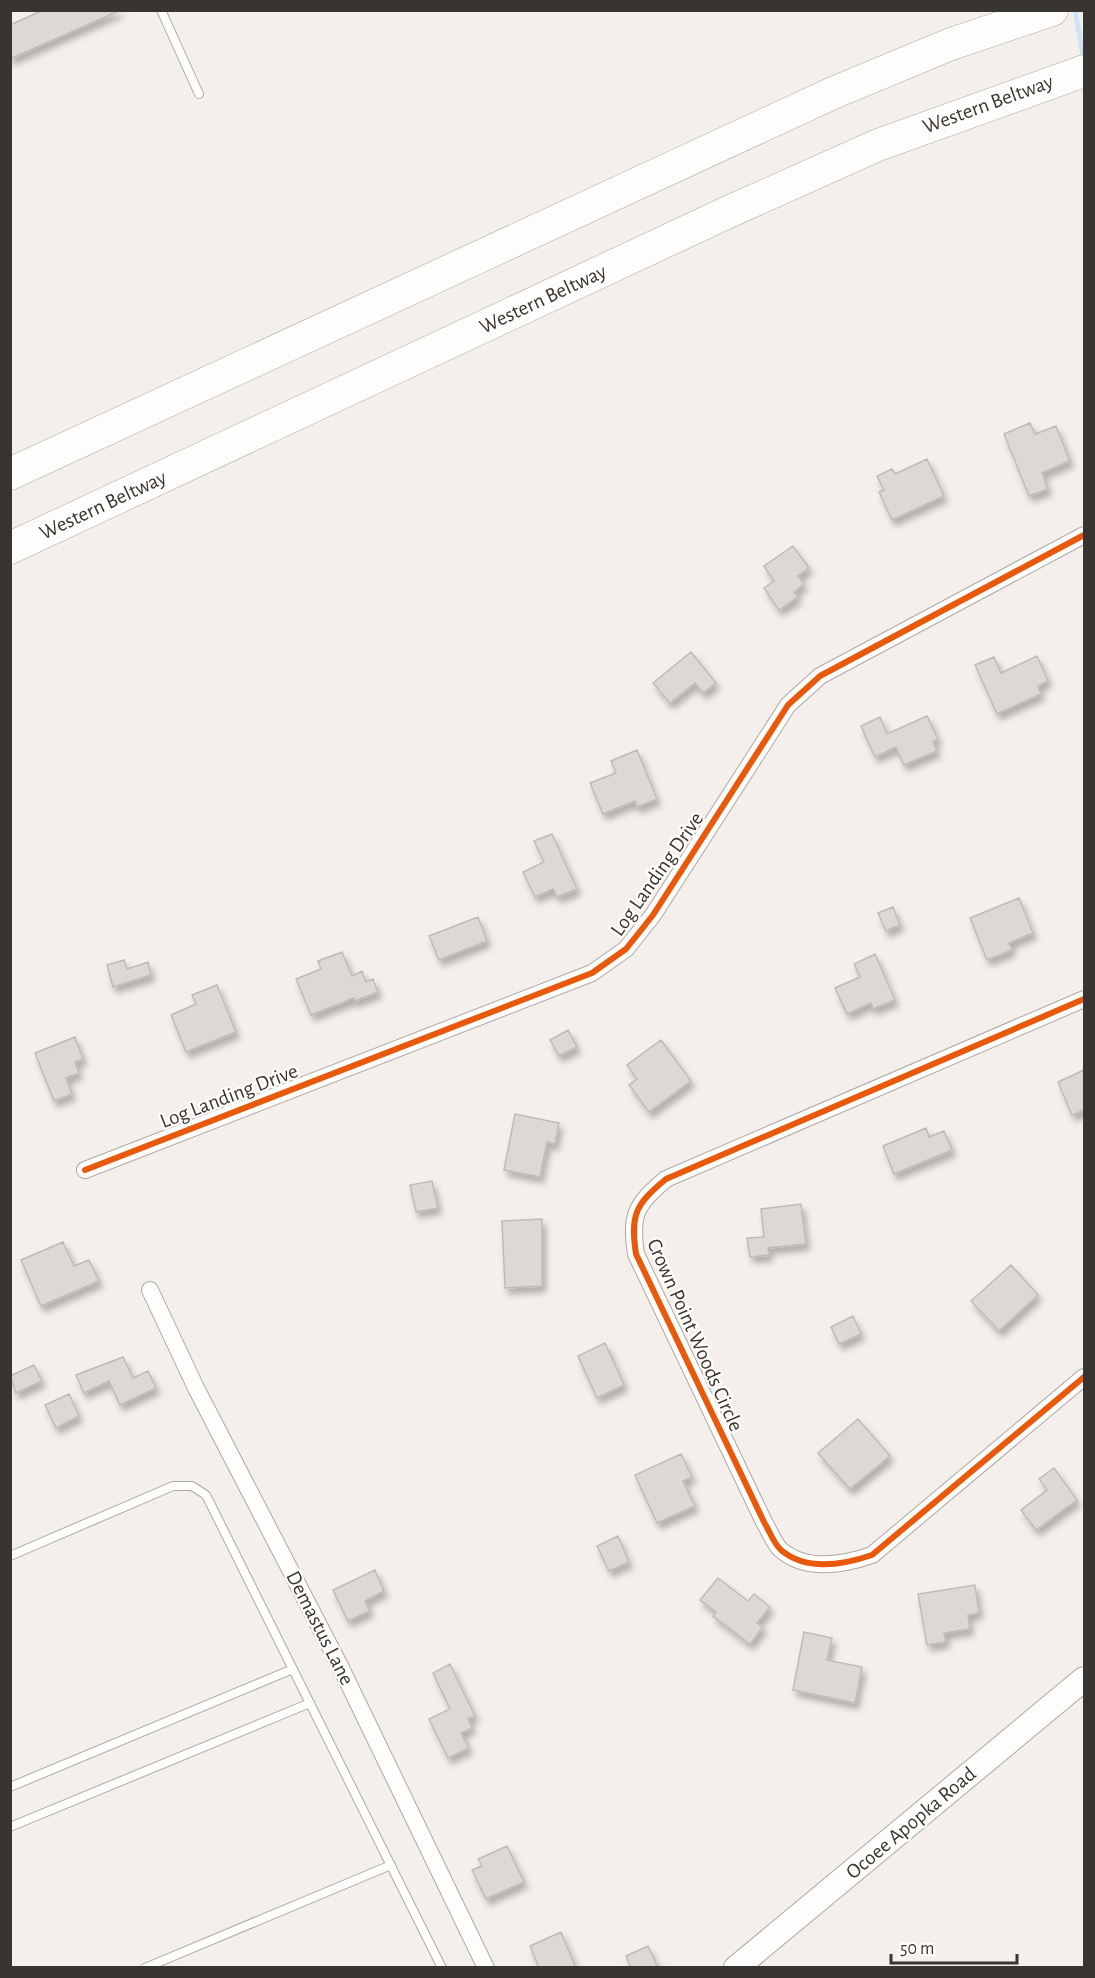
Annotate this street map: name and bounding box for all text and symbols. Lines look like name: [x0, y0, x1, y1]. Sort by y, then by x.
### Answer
street label: Western Beltway: [920, 71, 1056, 137]
street label: Western Beltway: [476, 260, 610, 338]
street label: Western Beltway: [36, 466, 170, 544]
street label: Log Landing Drive: [607, 808, 707, 940]
street label: Log Landing Drive: [157, 1060, 301, 1132]
street label: Crown Point Woods Circle: [643, 1236, 747, 1434]
street label: Demastus Lane: [282, 1568, 358, 1688]
street label: Ocoee Apopka Road: [842, 1763, 980, 1883]
scale bar: [891, 1927, 1017, 1965]
text: 50 m: [900, 1940, 934, 1958]

